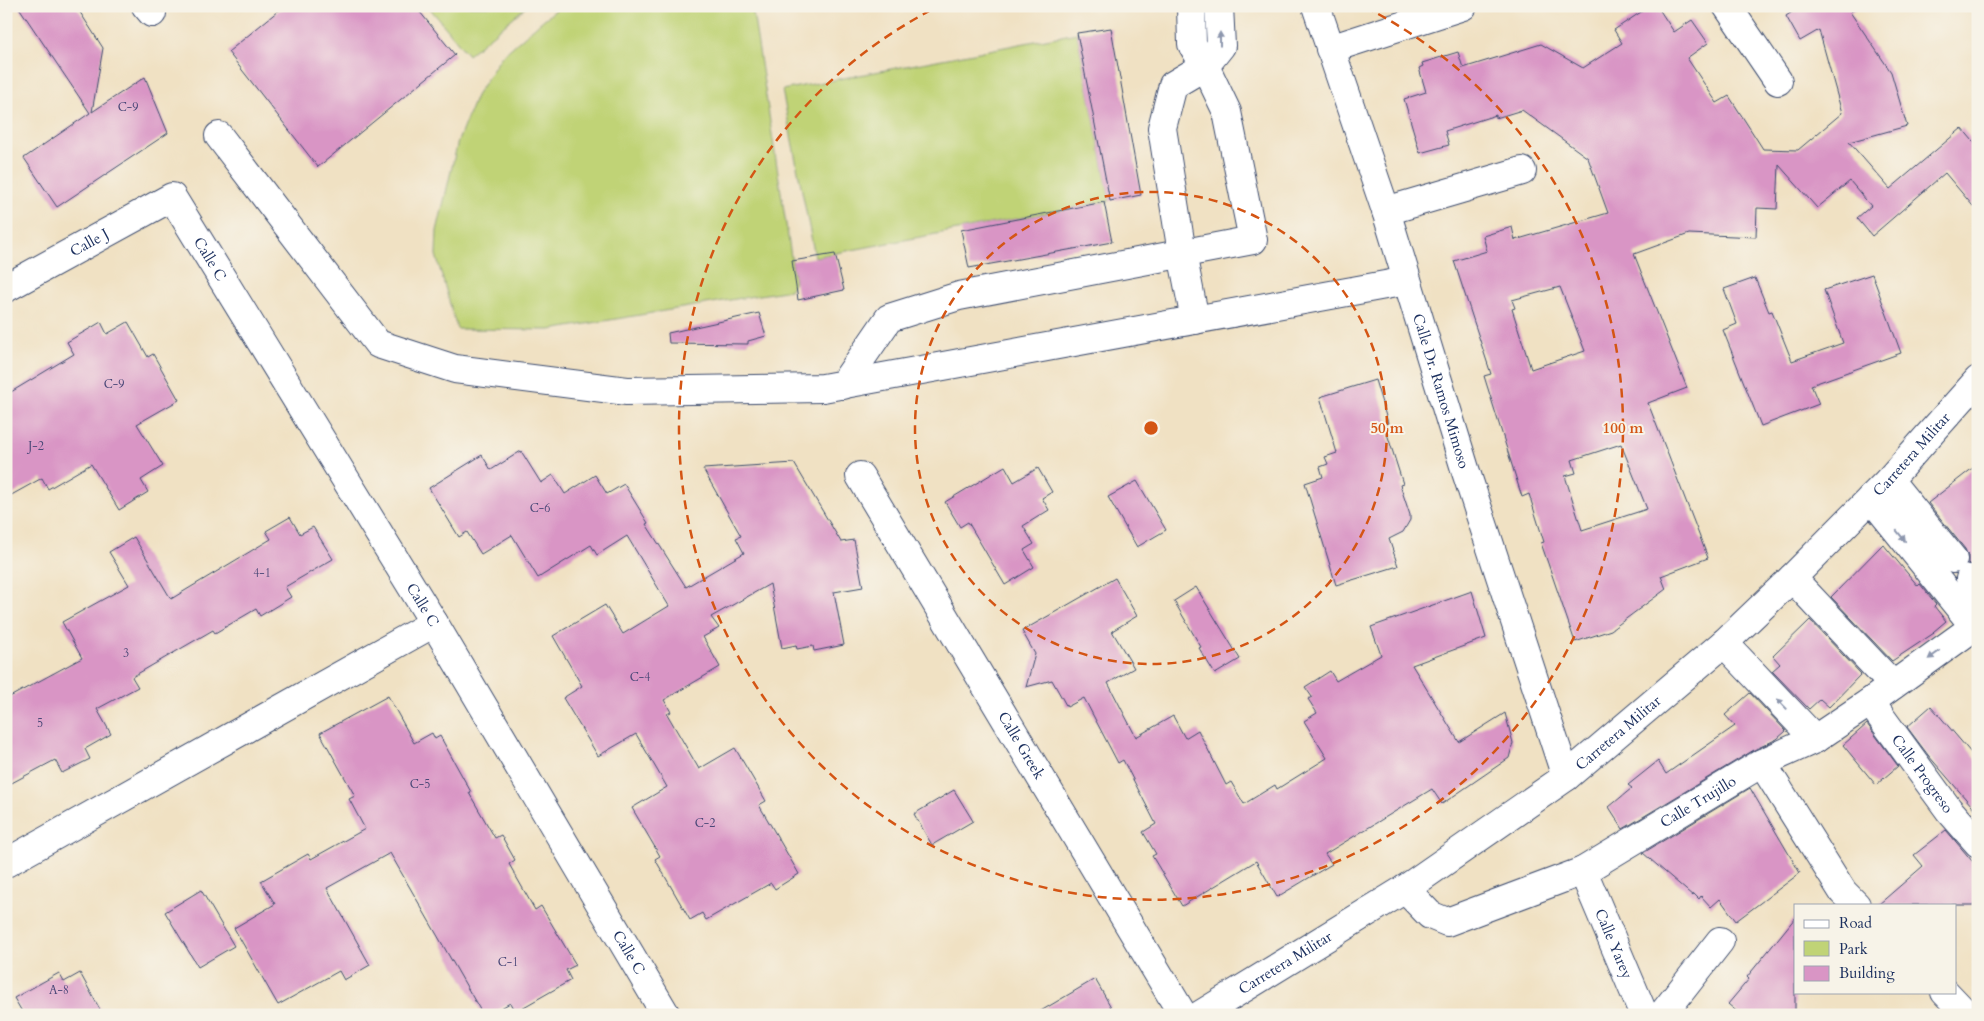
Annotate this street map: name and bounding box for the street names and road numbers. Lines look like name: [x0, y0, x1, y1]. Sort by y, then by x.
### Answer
street label: Calle J: [66, 224, 112, 261]
street label: Calle C: [189, 233, 231, 285]
street label: Calle Dr. Ramos Mimoso: [1408, 311, 1474, 471]
street label: Carretera Militar: [1868, 408, 1955, 501]
street label: Calle C: [402, 579, 444, 630]
street label: Carretera Militar: [1571, 690, 1665, 775]
street label: Calle Greek: [993, 708, 1049, 783]
street label: Calle Progreso: [1887, 730, 1958, 817]
street label: Calle Trujillo: [1656, 771, 1740, 832]
street label: Calle Yarey: [1590, 906, 1638, 982]
street label: Carretera Militar: [1235, 926, 1336, 999]
street label: Calle C: [608, 927, 650, 978]

